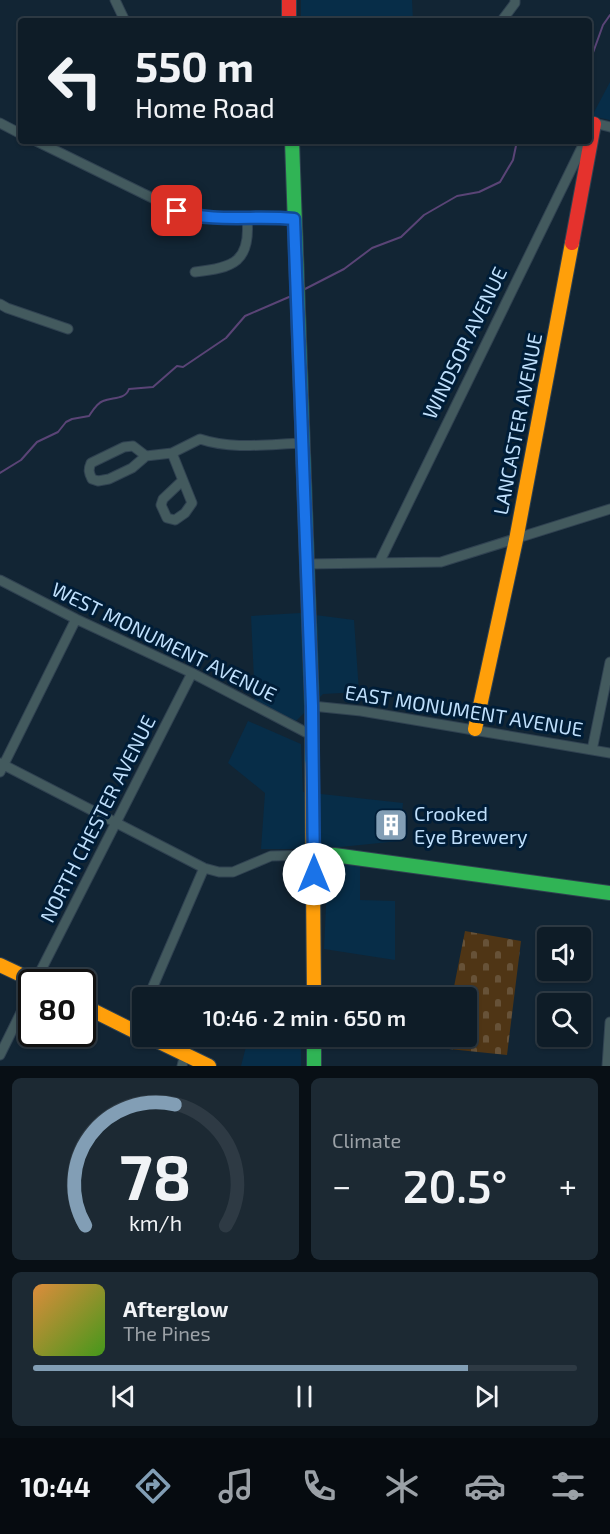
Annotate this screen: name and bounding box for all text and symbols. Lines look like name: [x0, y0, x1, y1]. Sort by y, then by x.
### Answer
text: 550 m: [135, 40, 254, 90]
icon: left: [36, 42, 114, 120]
text: Home Road: [135, 91, 275, 123]
pin: [151, 185, 202, 236]
icon: arrive: [160, 194, 193, 227]
street label: WINDSOR AVENUE: [417, 263, 511, 423]
street label: LANCASTER AVENUE: [488, 331, 546, 517]
street label: WEST MONUMENT AVENUE: [48, 576, 281, 706]
street label: EAST MONUMENT AVENUE: [343, 679, 585, 741]
street label: NORTH CHESTER AVENUE: [34, 711, 160, 926]
place label: Crooked Eye Brewery: [414, 801, 528, 848]
building icon: Crooked Eye Brewery: [373, 807, 409, 843]
position arrow: [282, 842, 346, 906]
map controls: [537, 927, 591, 1047]
button: sound: [537, 927, 591, 981]
speed limit sign: 80: [18, 969, 96, 1047]
button: search: [537, 993, 591, 1047]
text: 10:46 · 2 min · 650 m: [203, 1004, 406, 1030]
text: Climate: [332, 1128, 401, 1152]
text: 78: [120, 1138, 191, 1213]
text: 20.5°: [403, 1158, 507, 1212]
text: −: [332, 1165, 351, 1205]
text: +: [559, 1165, 577, 1205]
text: km/h: [129, 1210, 182, 1235]
text: Afterglow: [123, 1295, 228, 1321]
text: The Pines: [123, 1321, 211, 1345]
icon: previous: [107, 1380, 140, 1413]
icon: pause: [288, 1380, 321, 1413]
icon: next: [470, 1380, 503, 1413]
icon: directions: [132, 1465, 174, 1507]
icon: music: [215, 1465, 257, 1507]
icon: phone: [298, 1465, 340, 1507]
icon: climate: [381, 1465, 423, 1507]
icon: car: [464, 1465, 506, 1507]
icon: filters: [547, 1465, 589, 1507]
text: 10:44: [21, 1470, 91, 1502]

